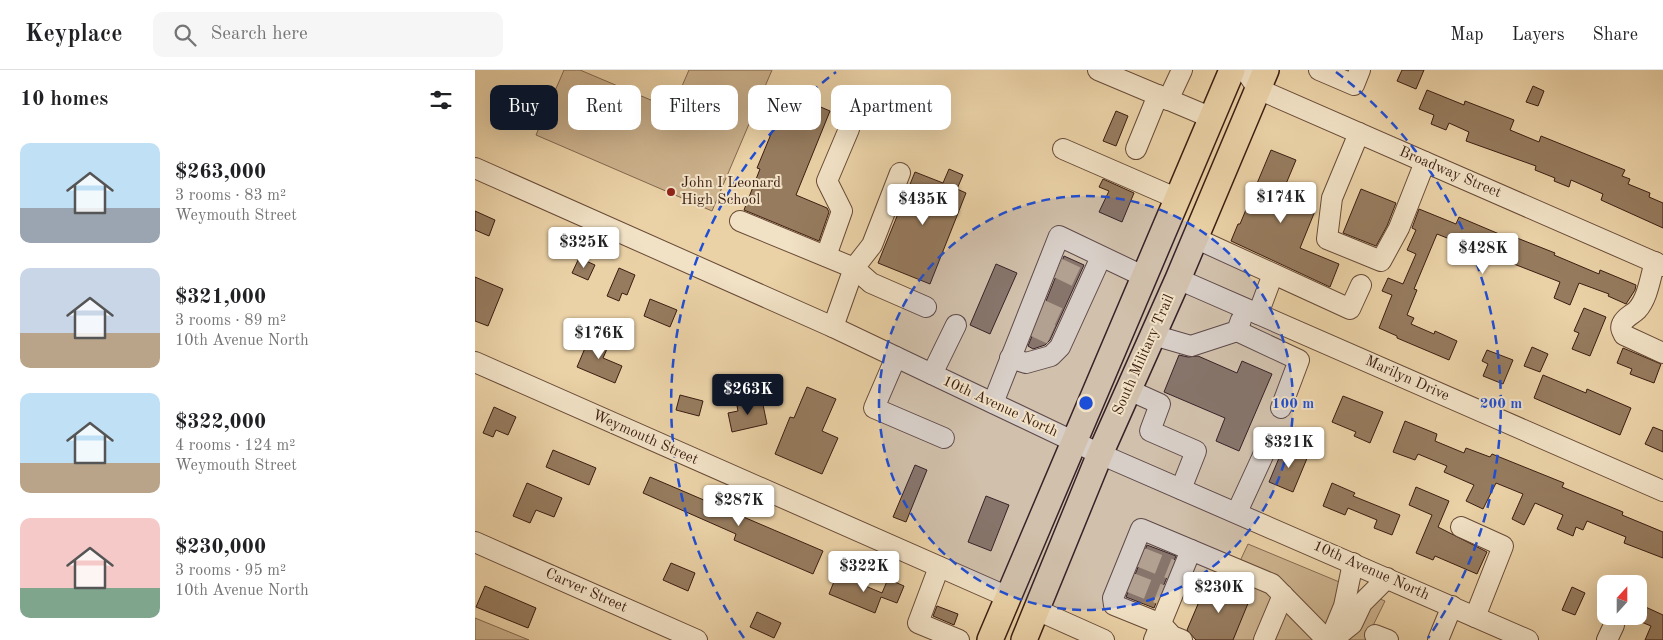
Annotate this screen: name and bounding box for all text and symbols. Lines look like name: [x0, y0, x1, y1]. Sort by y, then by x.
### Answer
search box: [153, 12, 503, 57]
icon: search: [171, 21, 199, 49]
text: Keyplace: [25, 23, 123, 47]
text: Search here: [211, 25, 308, 44]
text: Map: [1450, 26, 1484, 44]
text: Layers: [1512, 26, 1564, 44]
text: Share: [1592, 26, 1638, 44]
chip: Buy: [490, 85, 558, 130]
chip: Rent: [568, 85, 641, 130]
chip: Filters: [651, 85, 738, 130]
chip: New: [748, 85, 821, 130]
chip: Apartment: [831, 85, 951, 130]
icon: filters: [427, 86, 455, 114]
text: 10 homes: [20, 89, 108, 110]
street label: Broadway Street: [1397, 145, 1503, 201]
text: $263,000: [175, 162, 266, 183]
icon: home: [60, 163, 120, 223]
place label: John I Leonard High School: [681, 176, 781, 208]
pin: $174K: [1246, 182, 1316, 224]
pin: $435K: [888, 184, 958, 226]
marker: John I Leonard High School: [665, 186, 677, 198]
text: 3 rooms · 83 m²: [175, 188, 286, 204]
text: $174K: [1256, 190, 1306, 206]
text: $435K: [898, 192, 948, 208]
text: Weymouth Street: [175, 208, 297, 224]
pin: $325K: [549, 226, 619, 269]
pin: $428K: [1448, 232, 1518, 275]
text: $325K: [559, 235, 609, 251]
text: $428K: [1458, 241, 1508, 257]
text: $321,000: [175, 287, 266, 308]
icon: home: [60, 288, 120, 348]
street label: South Military Trail: [1111, 292, 1177, 418]
text: 3 rooms · 89 m²: [175, 313, 286, 329]
pin: $176K: [564, 318, 634, 360]
text: $176K: [574, 326, 624, 342]
text: 10th Avenue North: [175, 333, 309, 349]
street label: Marilyn Drive: [1363, 354, 1451, 404]
pin: $263K: [713, 374, 783, 416]
street label: 10th Avenue North: [940, 374, 1060, 440]
text: $263K: [723, 382, 773, 398]
centre of rings: [1077, 394, 1095, 412]
text: 100 m: [1272, 397, 1314, 412]
text: 200 m: [1480, 397, 1522, 412]
street label: Weymouth Street: [590, 408, 700, 468]
text: $322,000: [175, 412, 266, 433]
icon: home: [60, 413, 120, 473]
pin: $321K: [1254, 426, 1324, 469]
text: $321K: [1264, 435, 1314, 451]
text: 4 rooms · 124 m²: [175, 438, 295, 454]
text: Weymouth Street: [175, 458, 297, 474]
pin: $287K: [704, 484, 774, 527]
text: $287K: [714, 493, 764, 509]
text: $230,000: [175, 537, 266, 558]
icon: home: [60, 538, 120, 598]
street label: 10th Avenue North: [1311, 539, 1431, 603]
pin: $322K: [829, 550, 899, 593]
text: $322K: [839, 559, 889, 575]
text: 3 rooms · 95 m²: [175, 563, 286, 579]
street label: Carver Street: [543, 566, 629, 616]
pin: $230K: [1184, 572, 1254, 614]
north arrow: [1597, 575, 1647, 625]
map controls: [1597, 575, 1647, 625]
text: $230K: [1194, 580, 1244, 596]
text: 10th Avenue North: [175, 583, 309, 599]

